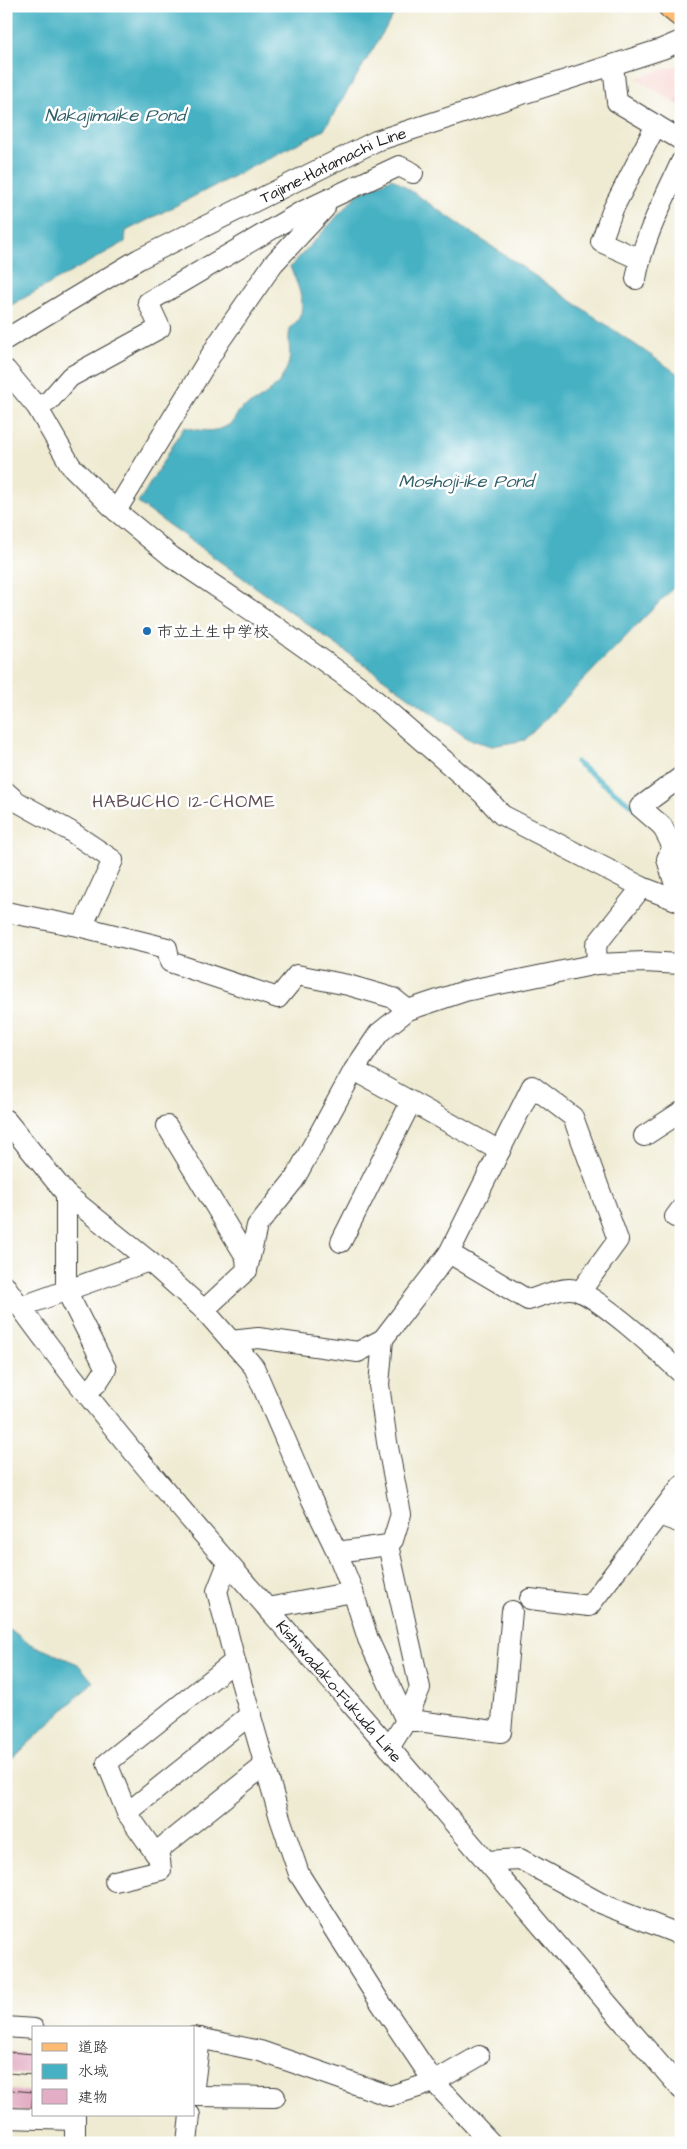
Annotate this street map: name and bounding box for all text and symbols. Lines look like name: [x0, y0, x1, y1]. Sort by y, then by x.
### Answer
water label: Nakajimaike Pond: [45, 103, 189, 128]
street label: Tajime-Hatamachi Line: [256, 122, 409, 209]
water label: Moshoji-ike Pond: [398, 469, 537, 494]
place label: 市立土生中学校: [157, 621, 269, 643]
marker: 市立土生中学校: [141, 625, 153, 637]
district label: HABUCHO 12-CHOME: [92, 789, 276, 814]
street label: Kishiwadako-Fukuda Line: [271, 1616, 407, 1768]
legend: [32, 2026, 195, 2116]
text: 道路: [78, 2037, 108, 2058]
text: 水域: [78, 2061, 108, 2082]
text: 建物: [78, 2087, 108, 2108]

